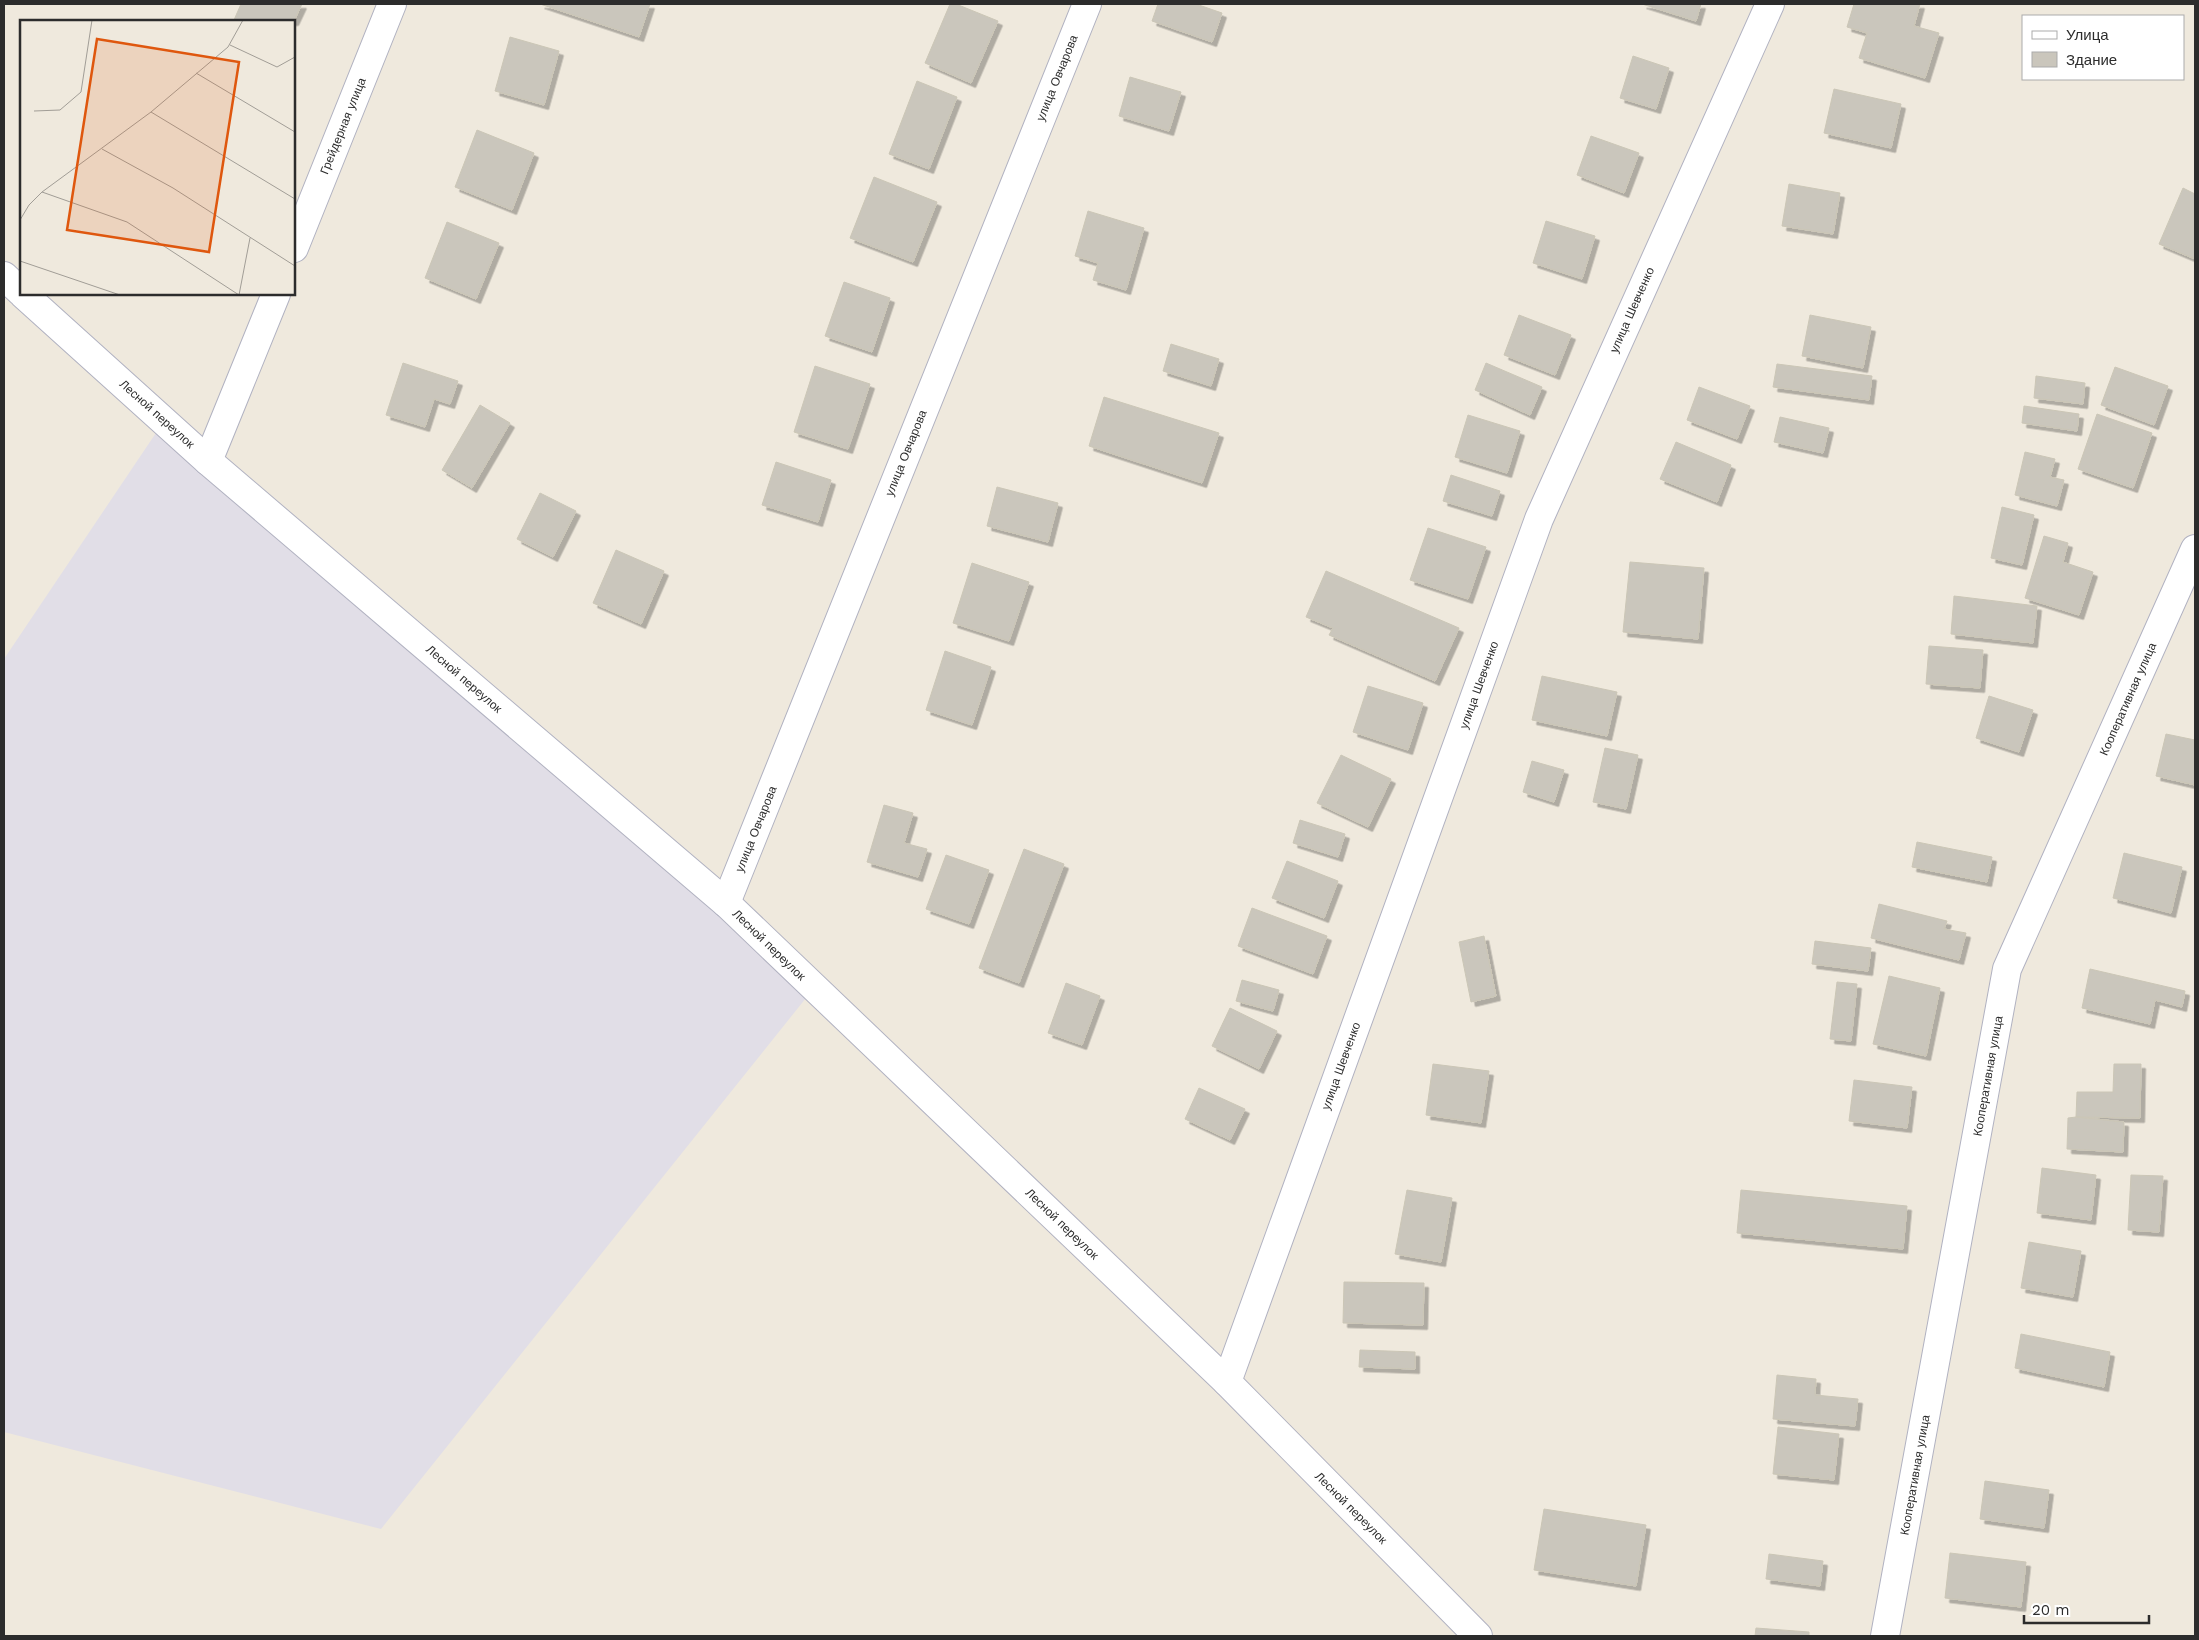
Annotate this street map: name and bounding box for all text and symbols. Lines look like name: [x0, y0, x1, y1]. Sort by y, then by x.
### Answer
legend: [2022, 15, 2184, 80]
inset map: [20, 20, 295, 295]
text: Улица: [2066, 26, 2109, 44]
street label: улица Овчарова: [1033, 33, 1081, 123]
text: Здание: [2066, 51, 2117, 69]
street label: Грейдерная улица: [317, 75, 369, 176]
street label: улица Шевченко: [1607, 265, 1657, 355]
street label: Лесной переулок: [117, 377, 198, 452]
street label: улица Овчарова: [882, 408, 930, 498]
street label: улица Шевченко: [1457, 639, 1501, 731]
street label: Кооперативная улица: [2097, 640, 2159, 758]
street label: Лесной переулок: [423, 642, 505, 716]
street label: улица Овчарова: [732, 784, 780, 874]
street label: Лесной переулок: [730, 907, 809, 984]
street label: Кооперативная улица: [1971, 1014, 2006, 1137]
street label: улица Шевченко: [1319, 1020, 1363, 1112]
street label: Лесной переулок: [1023, 1186, 1102, 1263]
street label: Кооперативная улица: [1898, 1413, 1933, 1536]
street label: Лесной переулок: [1312, 1469, 1390, 1547]
scale bar: [2024, 1592, 2149, 1624]
text: 20 m: [2032, 1601, 2070, 1619]

